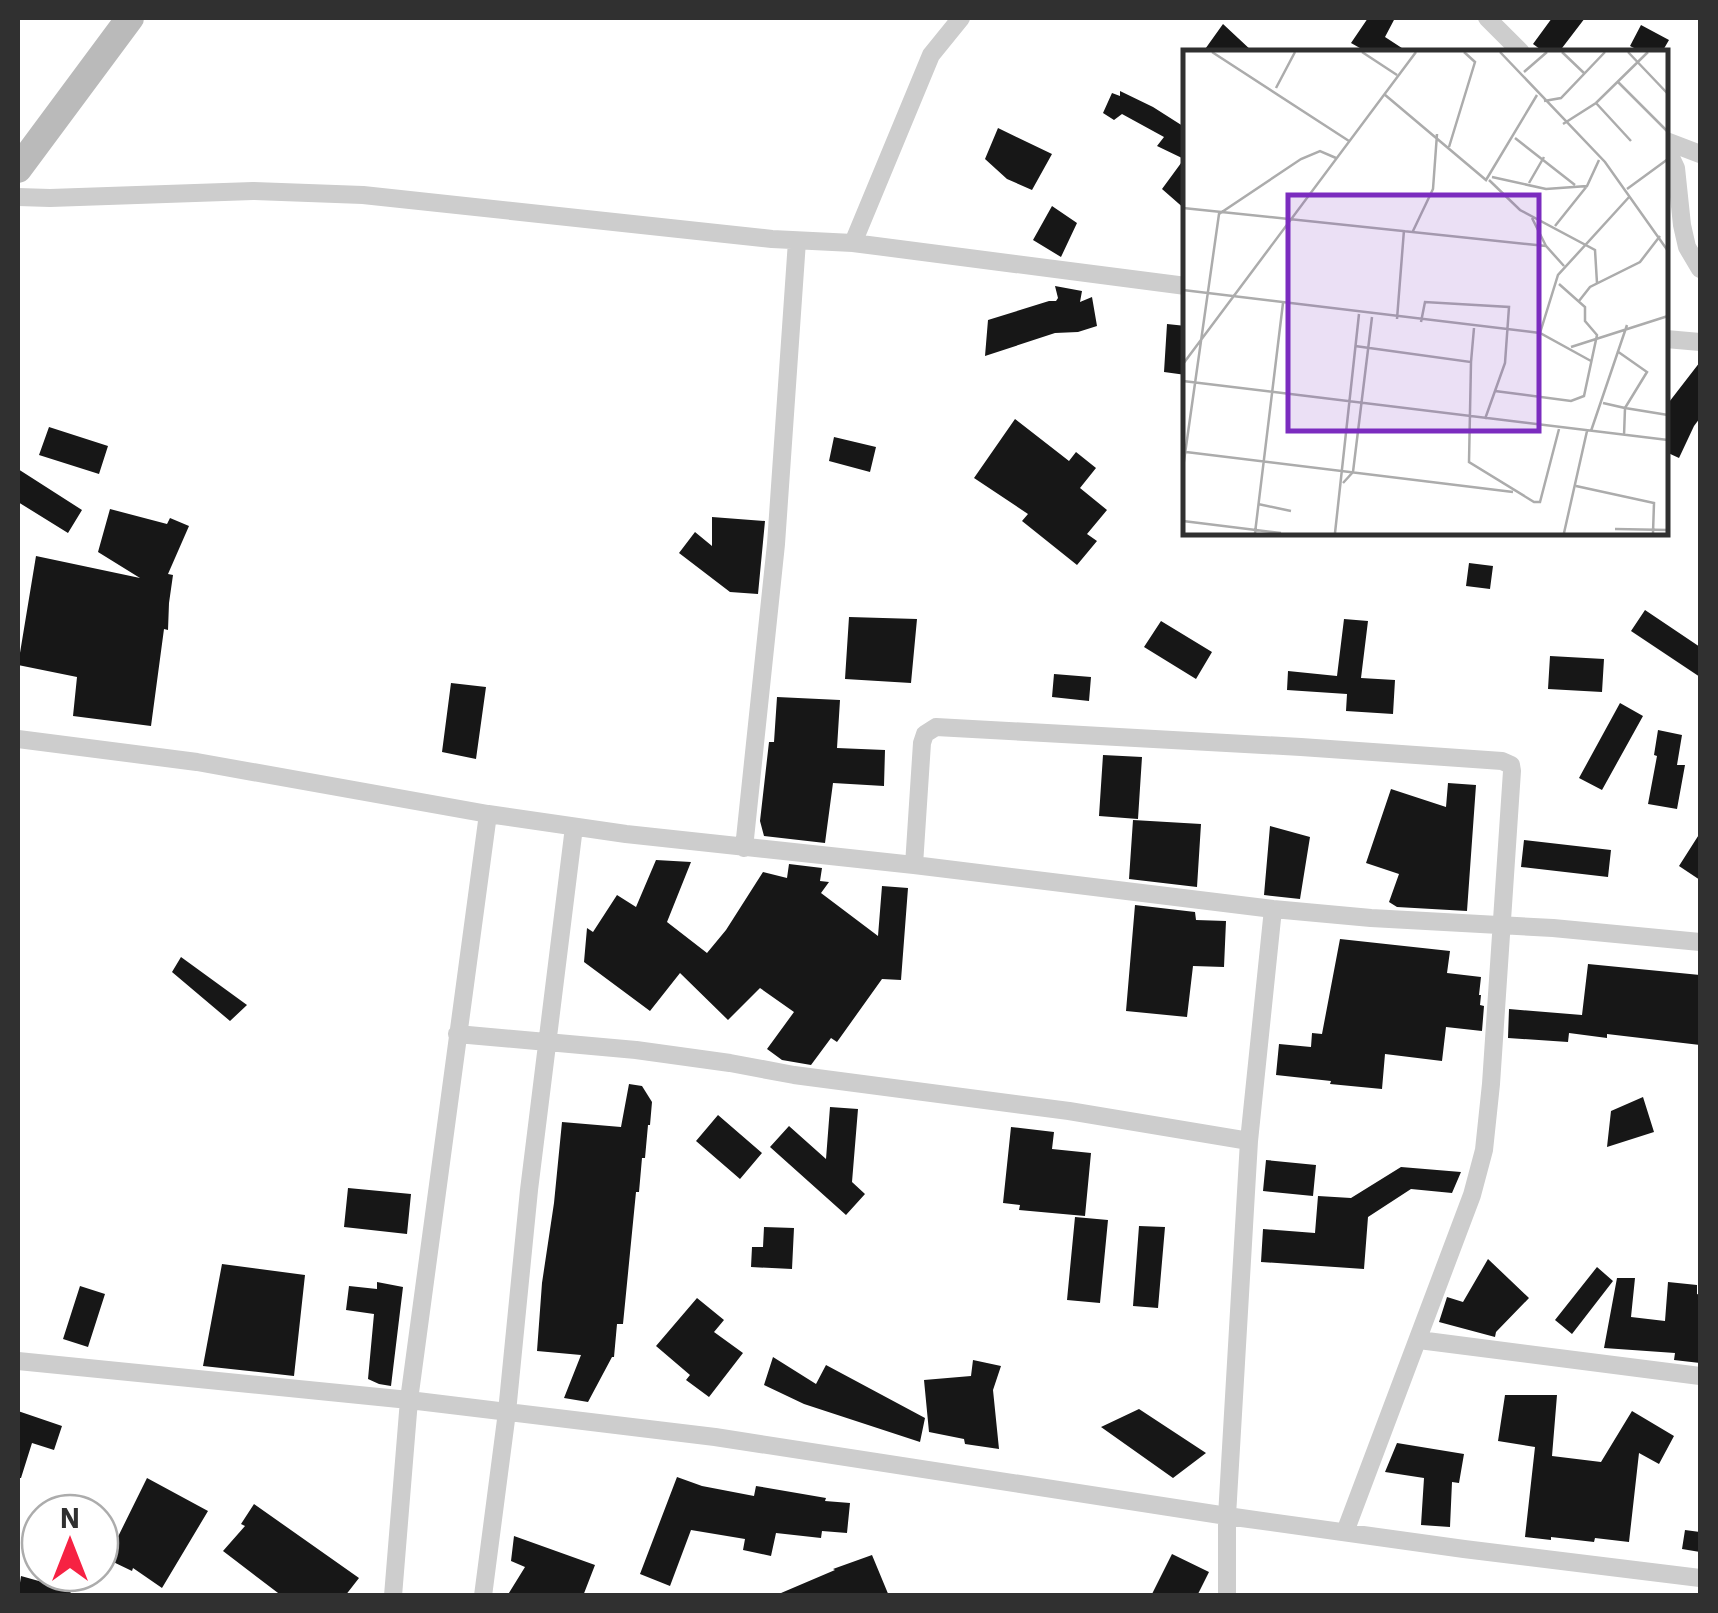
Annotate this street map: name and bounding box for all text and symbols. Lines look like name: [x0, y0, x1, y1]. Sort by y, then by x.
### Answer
inset map: [1183, 50, 1668, 535]
north arrow: [20, 1493, 120, 1593]
text: N: [60, 1499, 80, 1536]

